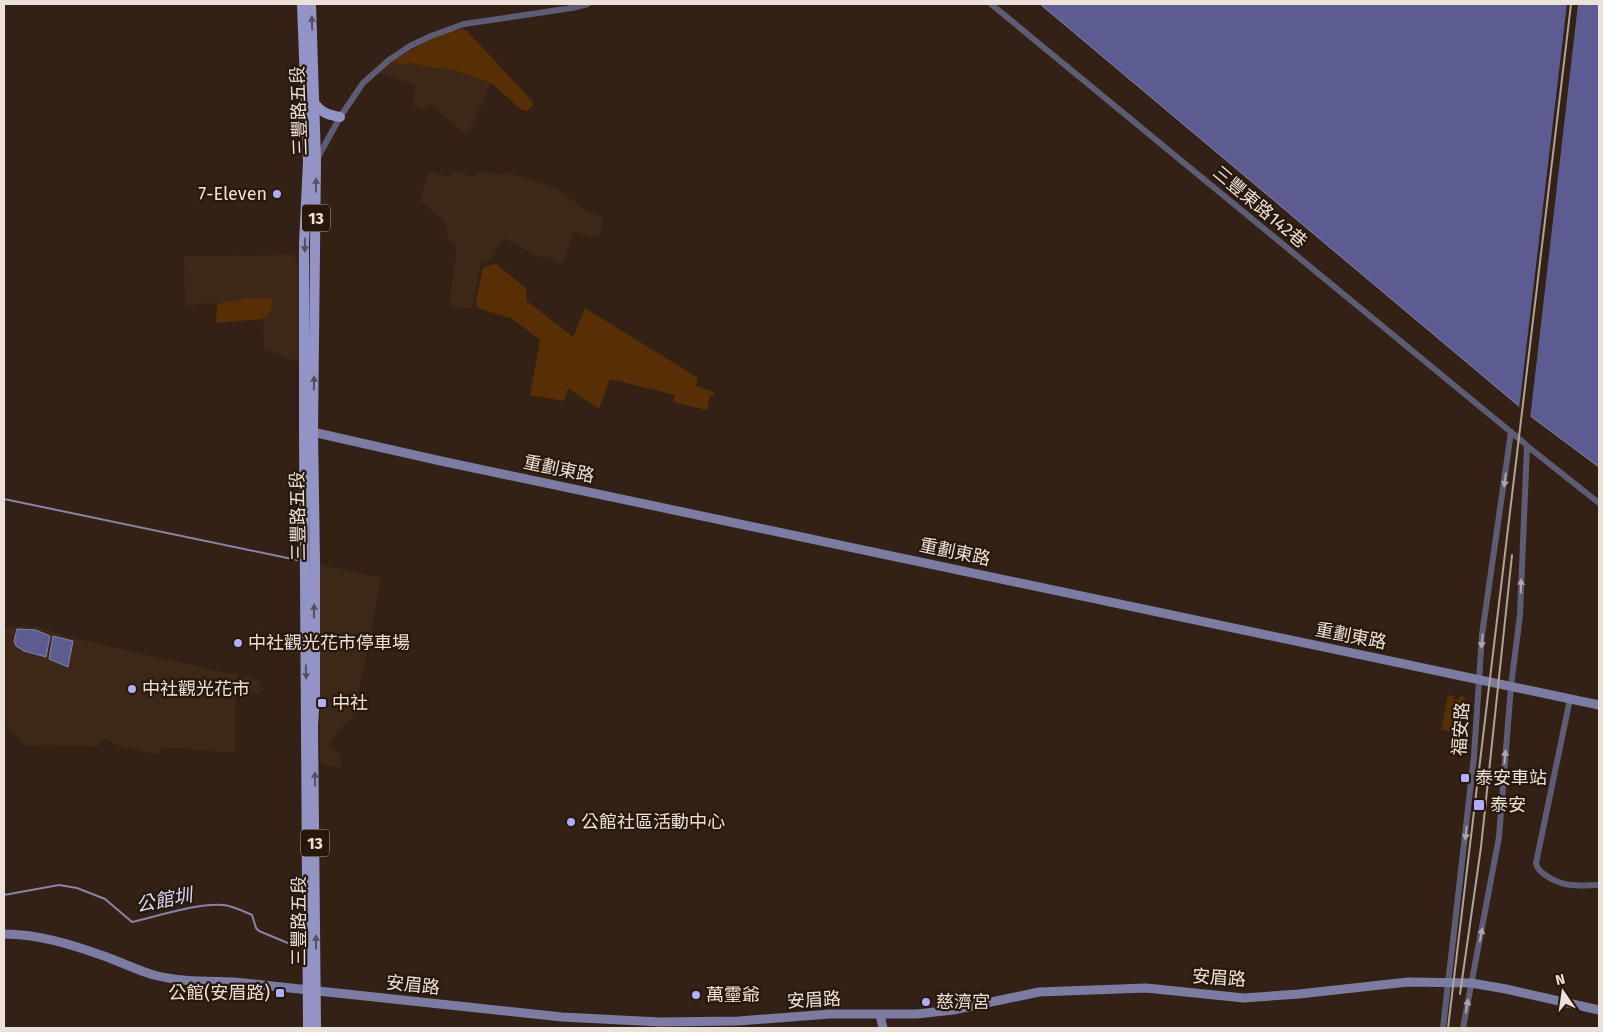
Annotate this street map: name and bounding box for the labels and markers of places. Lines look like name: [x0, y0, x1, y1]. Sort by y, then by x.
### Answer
place label: 7-Eleven: [198, 183, 267, 205]
marker: 7-Eleven: [271, 188, 283, 200]
place label: 中社觀光花市停車場: [248, 632, 410, 654]
marker: 中社觀光花市停車場: [232, 637, 244, 649]
place label: 中社觀光花市: [142, 678, 250, 700]
marker: 中社觀光花市: [126, 683, 138, 695]
place label: 中社: [332, 692, 368, 714]
marker: 中社: [316, 697, 328, 709]
place label: 泰安車站: [1475, 767, 1547, 789]
marker: 泰安車站: [1459, 772, 1471, 784]
place label: 泰安: [1490, 794, 1526, 816]
marker: 泰安: [1472, 798, 1486, 812]
place label: 公館社區活動中心: [581, 811, 725, 833]
marker: 公館社區活動中心: [565, 816, 577, 828]
place label: 公館(安眉路): [168, 982, 270, 1004]
place label: 萬𤫊爺: [706, 984, 760, 1006]
marker: 公館(安眉路): [274, 987, 286, 999]
marker: 萬𤫊爺: [690, 989, 702, 1001]
place label: 慈濟宮: [936, 991, 990, 1013]
marker: 慈濟宮: [920, 996, 932, 1008]

